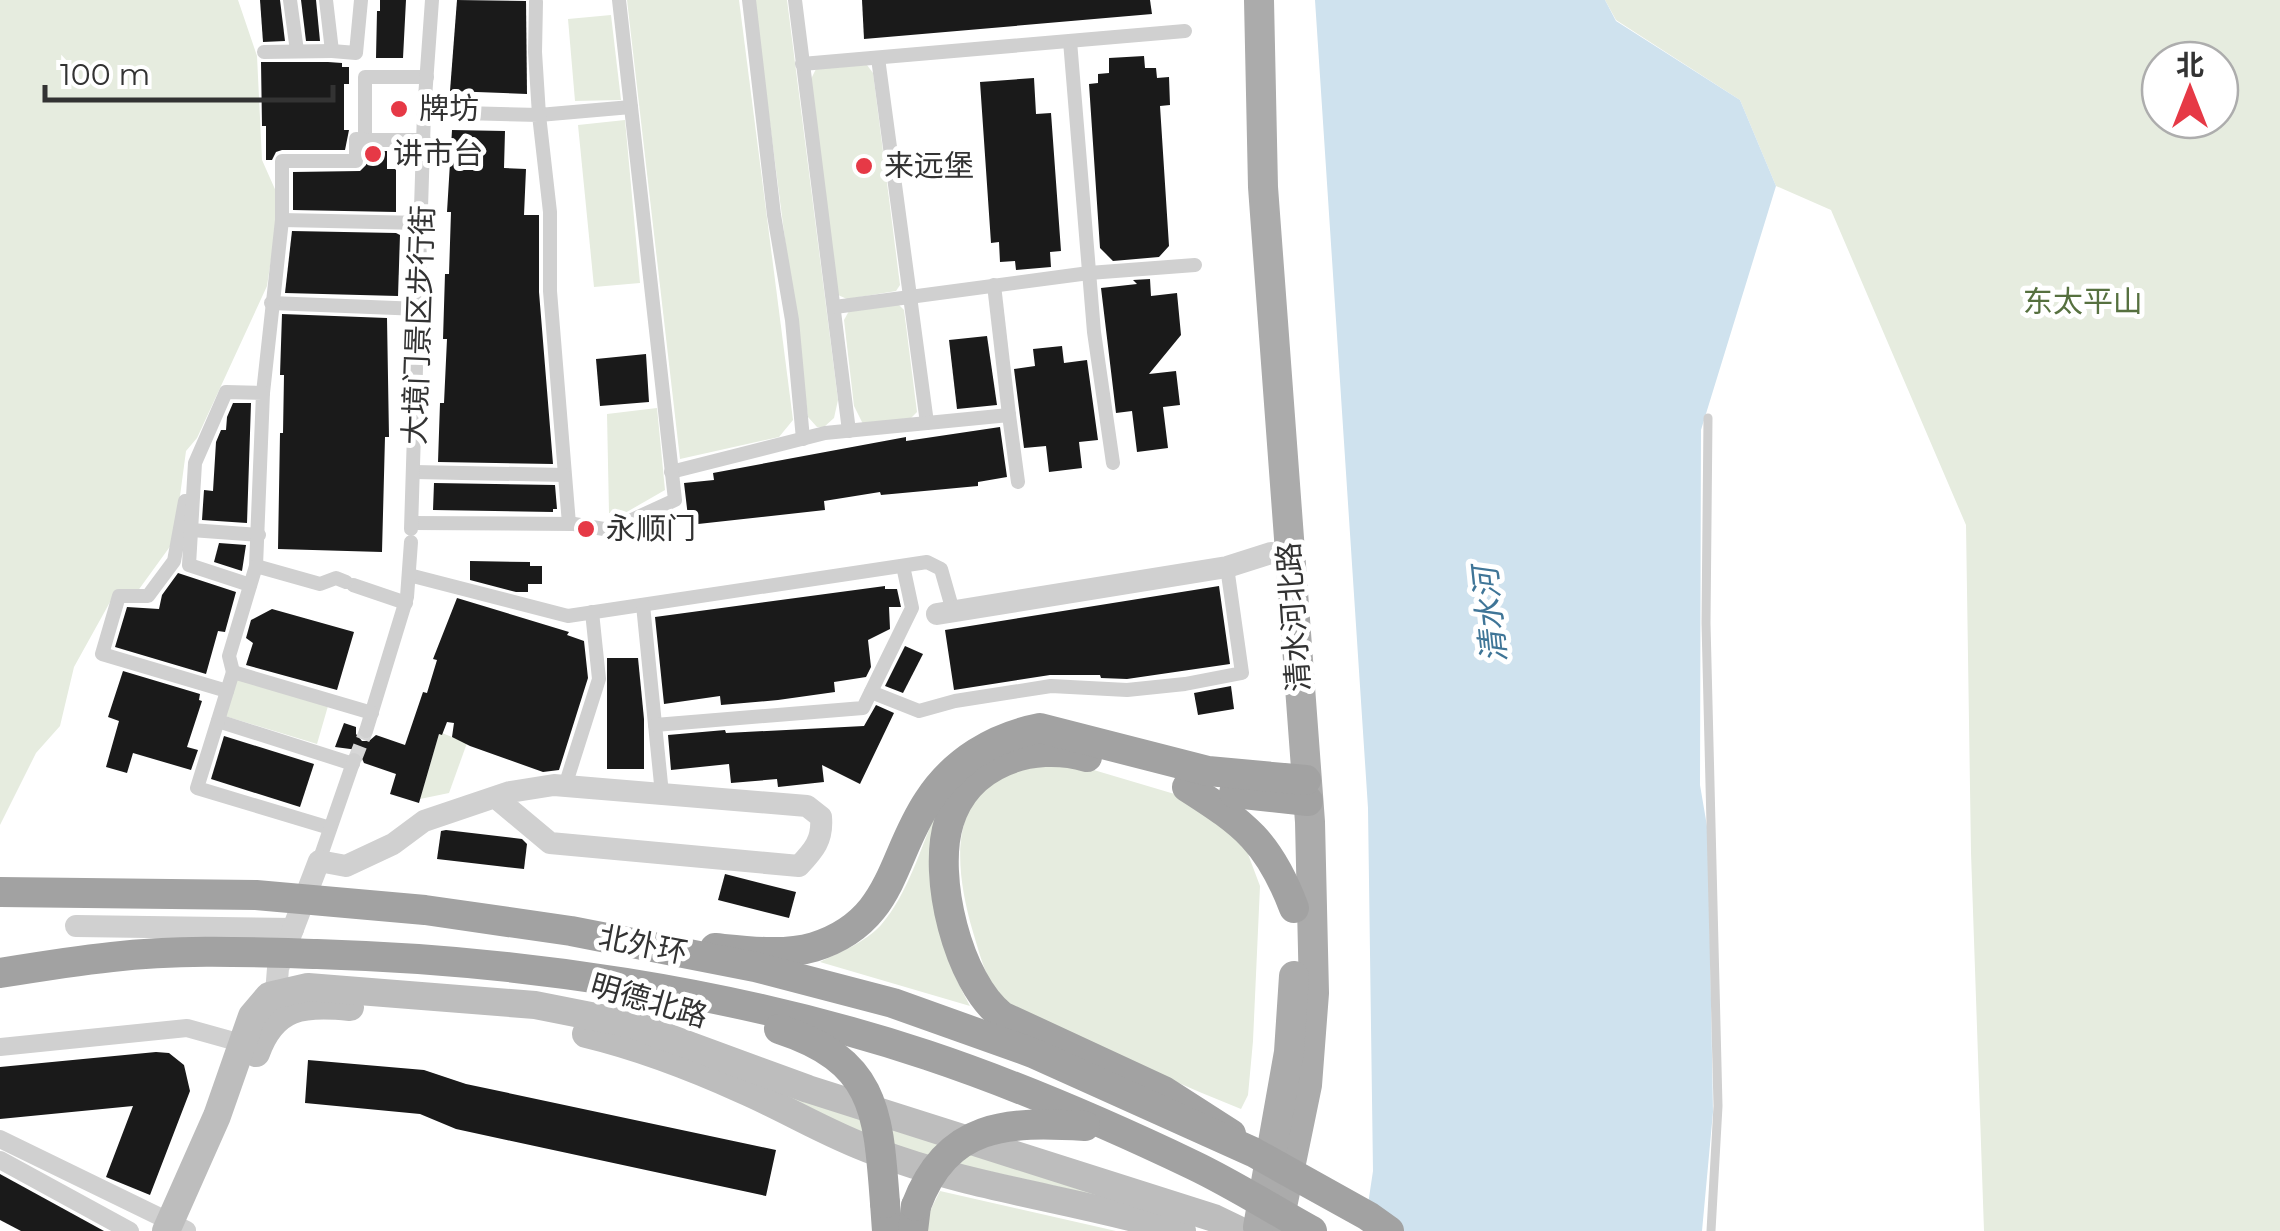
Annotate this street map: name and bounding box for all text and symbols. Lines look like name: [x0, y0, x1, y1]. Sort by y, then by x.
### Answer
scale bar: [45, 40, 332, 102]
north arrow: [2140, 40, 2240, 140]
text: 北: [2176, 48, 2204, 82]
text: 100 m: [60, 56, 150, 93]
place label: 牌坊: [419, 90, 479, 127]
marker: 牌坊: [388, 98, 410, 120]
place label: 讲市台: [393, 135, 483, 172]
marker: 讲市台: [362, 143, 384, 165]
place label: 来远堡: [884, 147, 974, 184]
marker: 来远堡: [853, 155, 875, 177]
street label: 大境门景区步行街: [396, 204, 441, 446]
park label: 东太平山: [2023, 283, 2143, 320]
place label: 永顺门: [606, 510, 696, 547]
marker: 永顺门: [575, 518, 597, 540]
street label: 清水河北路: [1270, 541, 1317, 693]
water label: 清水河: [1464, 559, 1514, 665]
street label: 北外环: [595, 918, 691, 971]
street label: 明德北路: [586, 966, 712, 1035]

